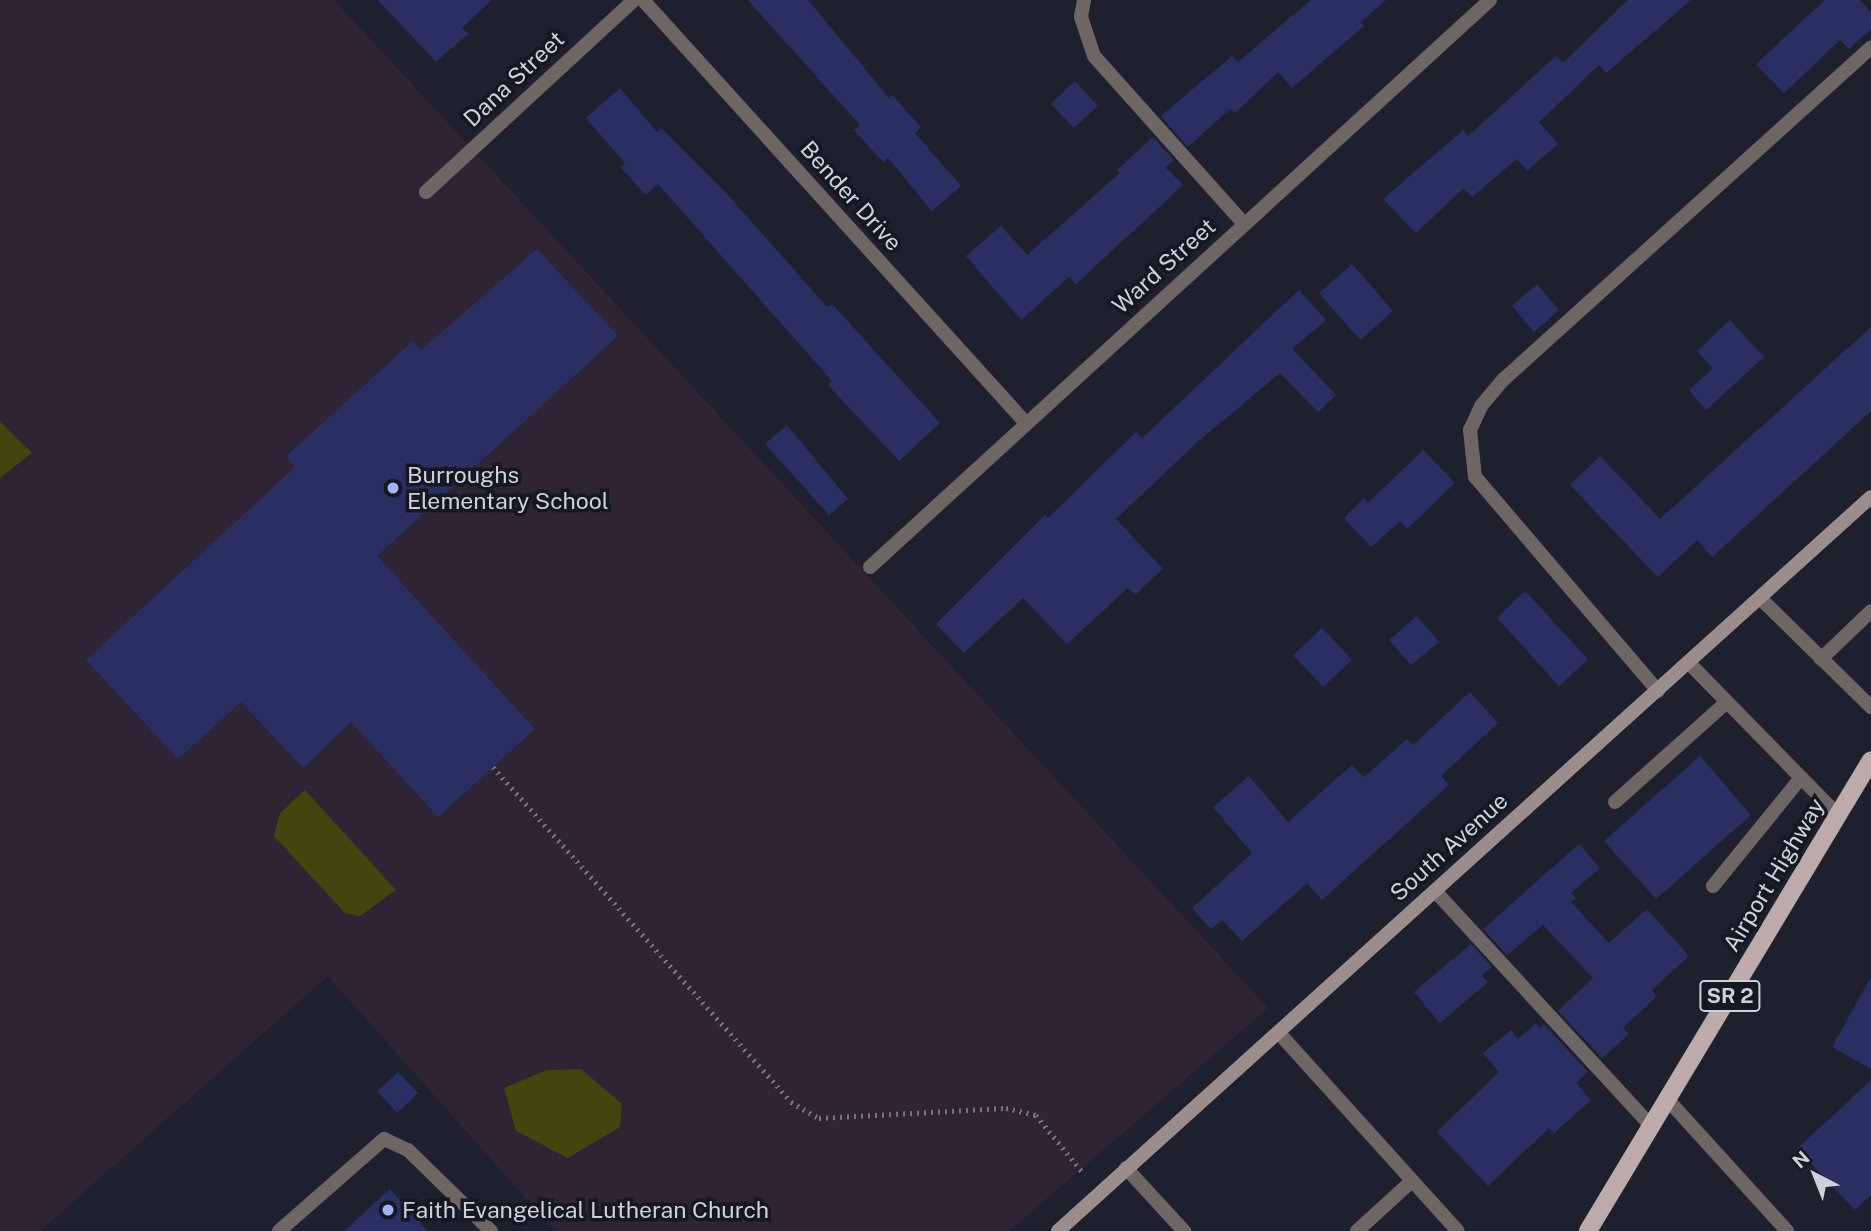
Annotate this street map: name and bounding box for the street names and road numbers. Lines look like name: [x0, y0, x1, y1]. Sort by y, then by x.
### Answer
street label: Dana Street: [458, 25, 570, 133]
street label: Bender Drive: [795, 135, 907, 257]
street label: Ward Street: [1107, 213, 1221, 319]
street label: South Avenue: [1385, 787, 1513, 907]
street label: Airport Highway: [1717, 793, 1831, 957]
road number: SR 2: [1698, 978, 1762, 1014]

